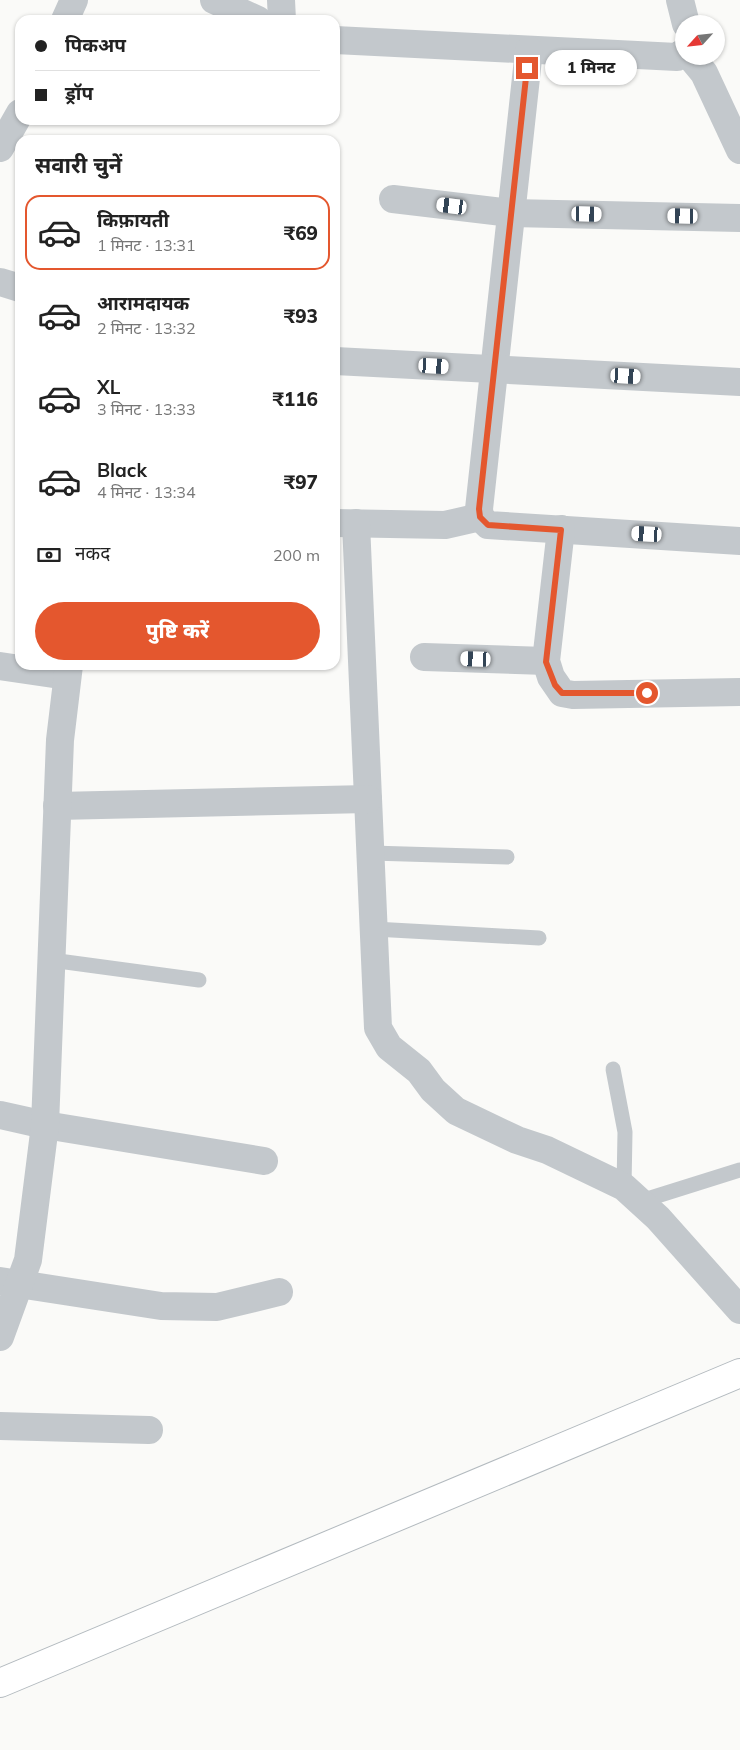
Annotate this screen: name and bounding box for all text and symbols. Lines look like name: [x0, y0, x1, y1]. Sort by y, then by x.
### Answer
north arrow: [675, 15, 725, 65]
map controls: [675, 15, 725, 65]
text: पिकअप: [65, 33, 126, 57]
callout: 1 मिनट: [544, 50, 637, 86]
route end: [516, 57, 538, 79]
text: 1 मिनट: [567, 57, 615, 77]
text: ड्रॉप: [65, 81, 93, 105]
text: सवारी चुनें: [35, 151, 122, 179]
car: [436, 197, 467, 215]
car: [571, 206, 602, 222]
text: किफ़ायती: [97, 208, 169, 232]
car: [667, 208, 698, 224]
icon: car: [37, 210, 82, 255]
text: ₹69: [284, 221, 318, 245]
text: 1 मिनट · 13:31: [97, 235, 196, 255]
text: आरामदायक: [97, 291, 189, 315]
icon: car: [37, 293, 82, 338]
text: ₹93: [284, 304, 318, 328]
text: 2 मिनट · 13:32: [97, 318, 196, 338]
car: [418, 358, 449, 374]
car: [610, 368, 641, 384]
text: XL: [97, 375, 120, 399]
icon: car: [37, 376, 82, 421]
text: ₹116: [272, 387, 318, 411]
text: 3 मिनट · 13:33: [97, 399, 196, 419]
text: Black: [97, 458, 147, 482]
icon: car: [37, 459, 82, 504]
text: ₹97: [284, 470, 318, 494]
text: 4 मिनट · 13:34: [97, 482, 196, 502]
car: [631, 526, 662, 542]
icon: cash: [35, 541, 63, 569]
text: नकद: [75, 541, 110, 565]
text: 200 m: [273, 545, 320, 565]
button: पुष्टि करें: [35, 602, 320, 660]
car: [460, 651, 491, 667]
route start: [636, 682, 658, 704]

